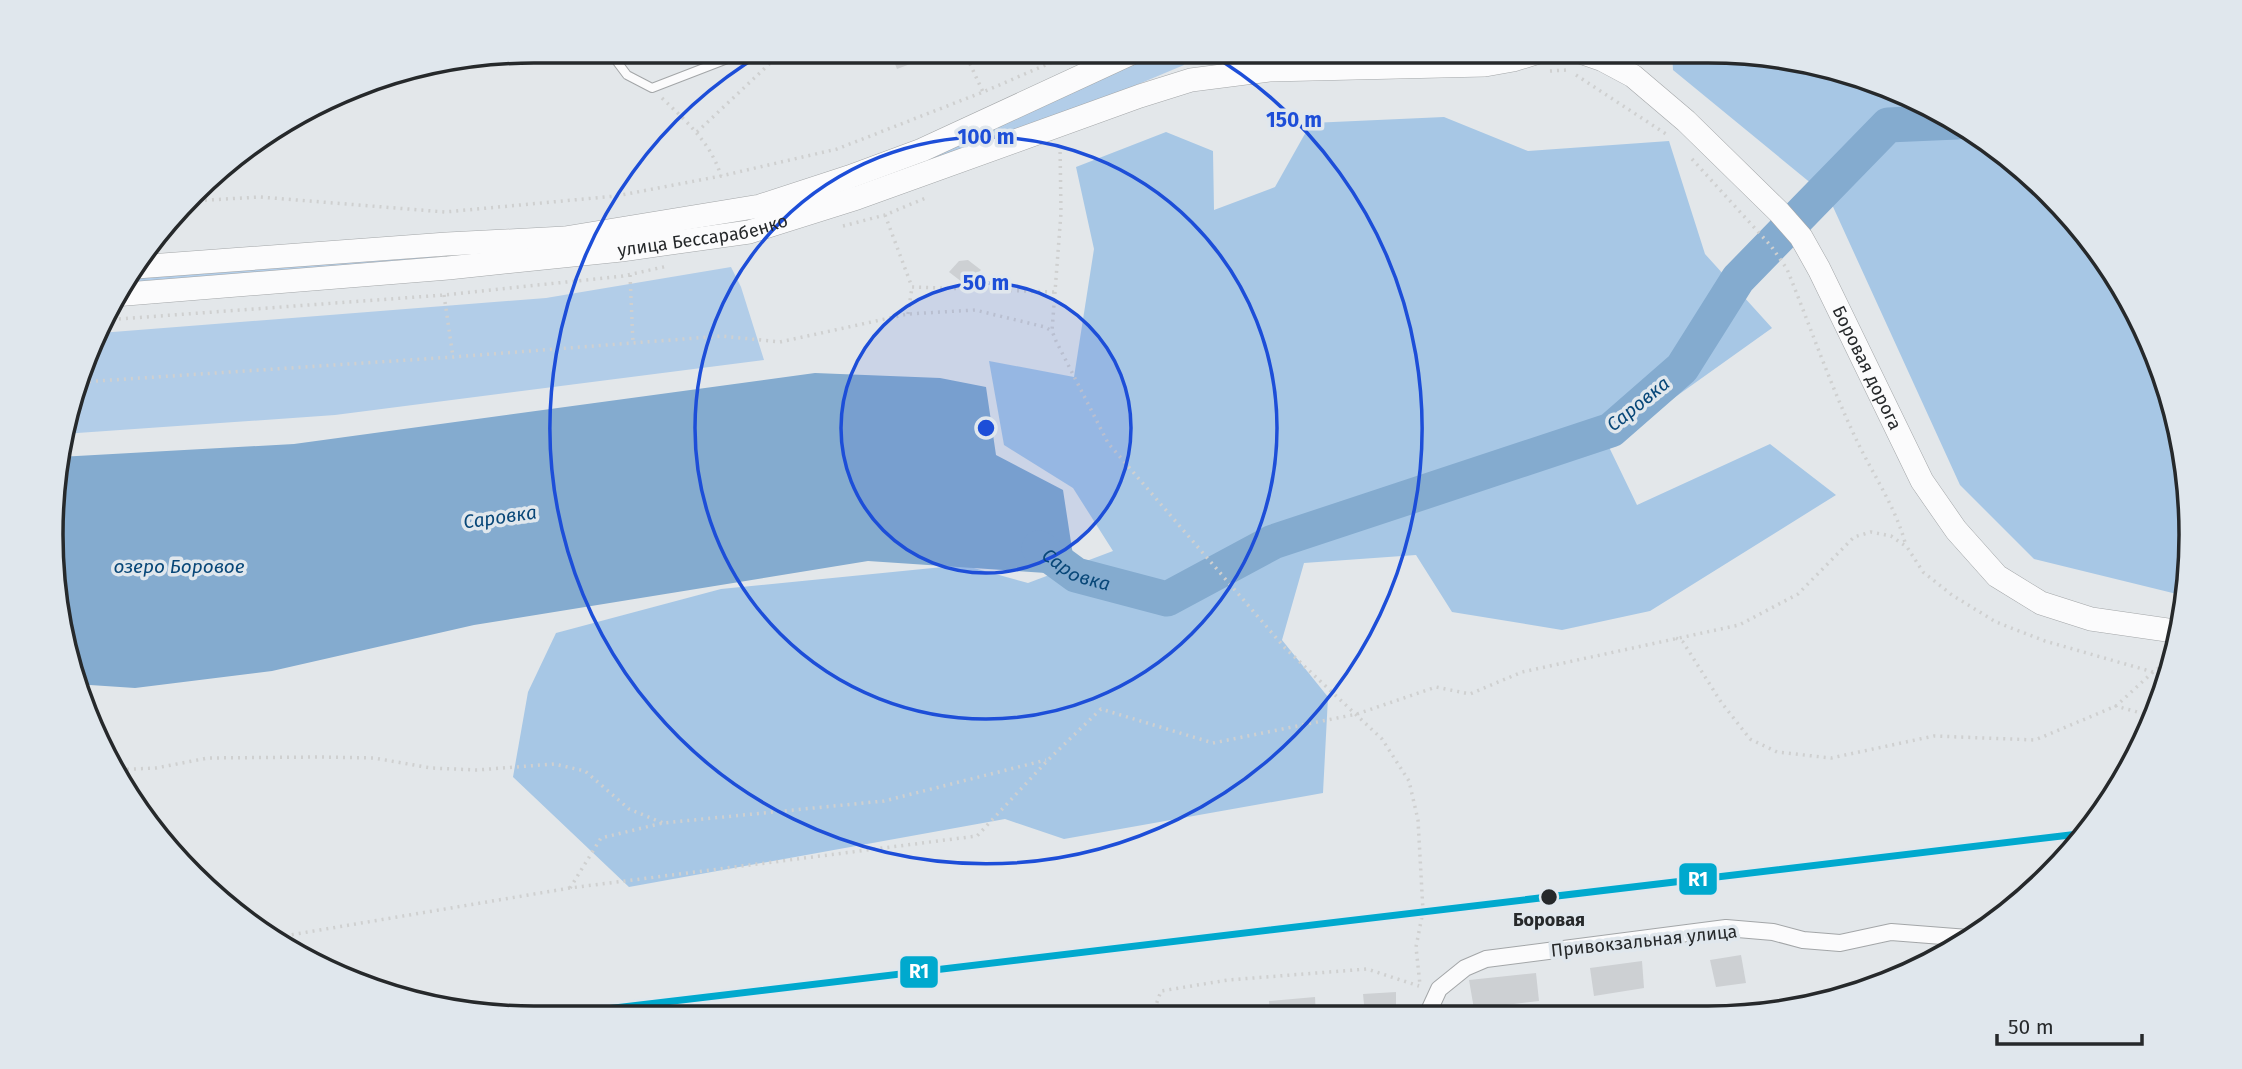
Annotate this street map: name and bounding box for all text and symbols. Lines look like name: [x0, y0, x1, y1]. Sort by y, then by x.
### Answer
text: 150 m: [1266, 107, 1322, 133]
text: 100 m: [957, 124, 1015, 150]
street label: улица Бессарабенко: [616, 209, 791, 261]
text: 50 m: [963, 270, 1009, 296]
street label: Боровая дорога: [1828, 302, 1906, 433]
water label: Саровка: [1602, 372, 1674, 436]
centre of rings: [974, 416, 998, 440]
water label: Саровка: [462, 500, 538, 534]
water label: Саровка: [1038, 543, 1113, 595]
water label: озеро Боровое: [113, 555, 245, 578]
line badge: R1: [1678, 862, 1718, 896]
text: R1: [1688, 868, 1708, 891]
marker: Боровая: [1539, 887, 1559, 907]
place label: Боровая: [1513, 909, 1585, 931]
street label: Привокзальная улица: [1550, 920, 1738, 962]
line badge: R1: [899, 955, 939, 989]
text: R1: [909, 960, 929, 983]
scale bar: [1997, 1002, 2142, 1046]
text: 50 m: [2008, 1014, 2054, 1040]

